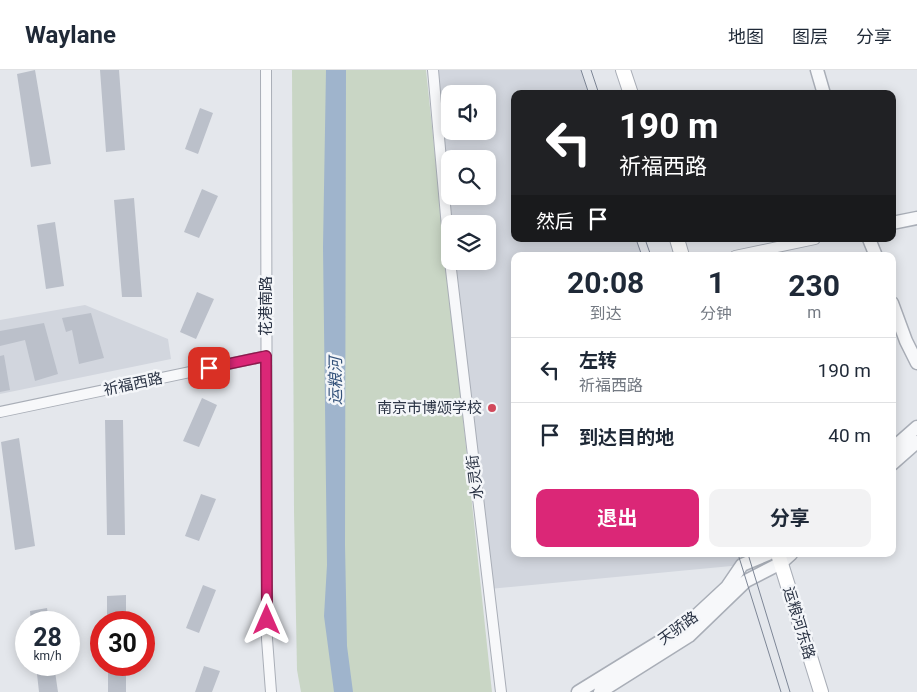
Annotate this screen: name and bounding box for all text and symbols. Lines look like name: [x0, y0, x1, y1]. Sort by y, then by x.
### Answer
text: Waylane: [25, 21, 116, 49]
text: 地图: [728, 26, 764, 47]
text: 图层: [792, 26, 828, 47]
text: 分享: [856, 26, 892, 47]
map controls: [441, 85, 496, 270]
button: sound: [441, 85, 496, 140]
text: 190 m: [619, 106, 718, 147]
icon: left: [536, 110, 601, 175]
button: search: [441, 150, 496, 205]
text: 祈福西路: [619, 154, 707, 179]
icon: arrive: [584, 205, 612, 233]
text: 然后: [536, 210, 574, 233]
button: layers: [441, 215, 496, 270]
text: 20:08: [567, 265, 644, 300]
text: 1: [708, 265, 725, 300]
text: 230: [788, 268, 840, 303]
street label: 花港南路: [257, 276, 275, 336]
text: m: [807, 303, 821, 322]
text: 到达: [590, 304, 622, 323]
text: 分钟: [700, 304, 732, 323]
pin: [188, 347, 230, 389]
text: 左转: [579, 349, 617, 372]
icon: arrive: [195, 354, 223, 382]
water label: 运粮河: [326, 354, 345, 405]
icon: left: [536, 356, 564, 384]
text: 190 m: [818, 359, 871, 382]
street label: 祈福西路: [102, 369, 164, 399]
text: 祈福西路: [579, 376, 643, 395]
place label: 南京市博颂学校: [377, 399, 482, 417]
marker: 南京市博颂学校: [486, 402, 498, 414]
icon: arrive: [536, 421, 564, 449]
text: 40 m: [828, 424, 871, 447]
text: 到达目的地: [579, 426, 674, 449]
street label: 水灵街: [463, 454, 487, 500]
button: 退出: [536, 489, 699, 547]
button: 分享: [709, 489, 871, 547]
street label: 运粮河东路: [779, 584, 819, 662]
position arrow: [240, 593, 292, 645]
street label: 天骄路: [655, 607, 701, 649]
speed limit sign: 30: [90, 611, 155, 676]
text: 28: [33, 623, 62, 652]
text: km/h: [33, 649, 62, 663]

